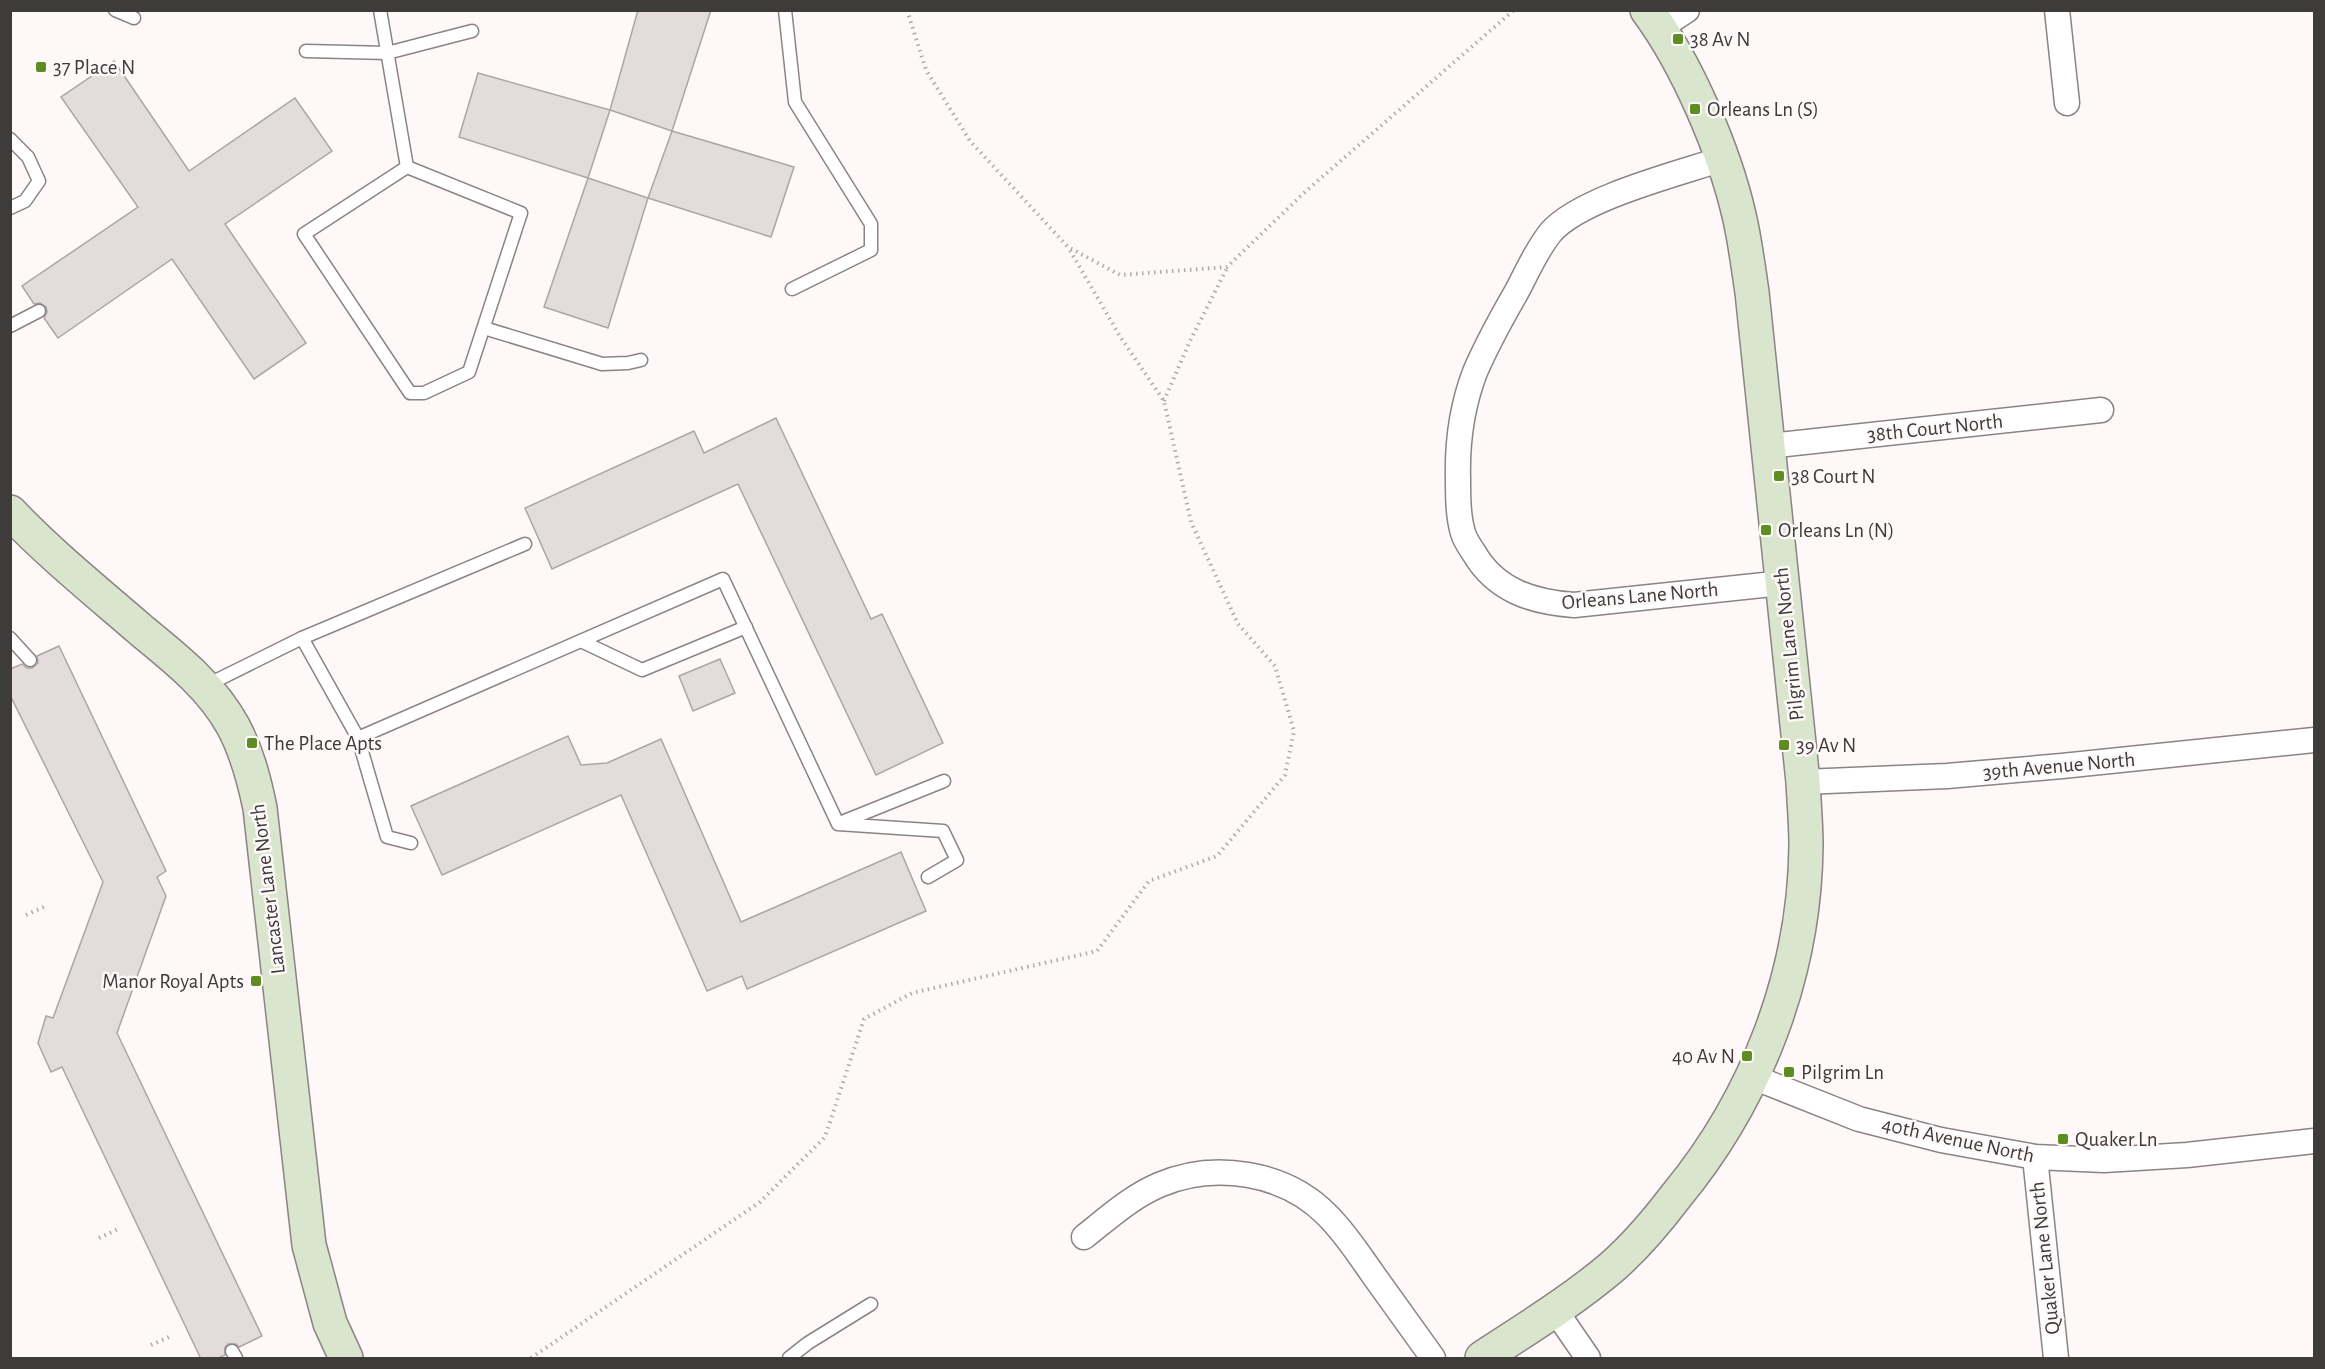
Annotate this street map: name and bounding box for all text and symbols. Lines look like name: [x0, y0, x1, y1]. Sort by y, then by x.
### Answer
place label: 38 Av N: [1690, 29, 1751, 50]
marker: 38 Av N: [1671, 32, 1685, 46]
place label: 37 Place N: [53, 57, 135, 78]
marker: 37 Place N: [34, 60, 48, 74]
place label: Orleans Ln (S): [1707, 99, 1819, 120]
marker: Orleans Ln (S): [1688, 102, 1702, 116]
street label: 38th Court North: [1866, 410, 2004, 446]
place label: 38 Court N: [1791, 466, 1876, 487]
marker: 38 Court N: [1772, 469, 1786, 483]
place label: Orleans Ln (N): [1778, 520, 1894, 541]
marker: Orleans Ln (N): [1759, 523, 1773, 537]
street label: Pilgrim Lane North: [1770, 566, 1808, 722]
street label: Orleans Lane North: [1561, 579, 1719, 613]
place label: The Place Apts: [264, 733, 382, 754]
place label: 39 Av N: [1796, 735, 1856, 756]
marker: The Place Apts: [245, 736, 259, 750]
marker: 39 Av N: [1777, 738, 1791, 752]
street label: 39th Avenue North: [1982, 749, 2136, 783]
street label: Lancaster Lane North: [247, 803, 289, 975]
place label: Manor Royal Apts: [102, 971, 244, 992]
marker: Manor Royal Apts: [249, 974, 263, 988]
place label: 40 Av N: [1672, 1046, 1735, 1067]
marker: 40 Av N: [1740, 1049, 1754, 1063]
place label: Pilgrim Ln: [1801, 1062, 1884, 1083]
marker: Pilgrim Ln: [1782, 1065, 1796, 1079]
street label: 40th Avenue North: [1880, 1114, 2036, 1166]
place label: Quaker Ln: [2075, 1129, 2158, 1150]
marker: Quaker Ln: [2056, 1132, 2070, 1146]
street label: Quaker Lane North: [2027, 1181, 2063, 1335]

